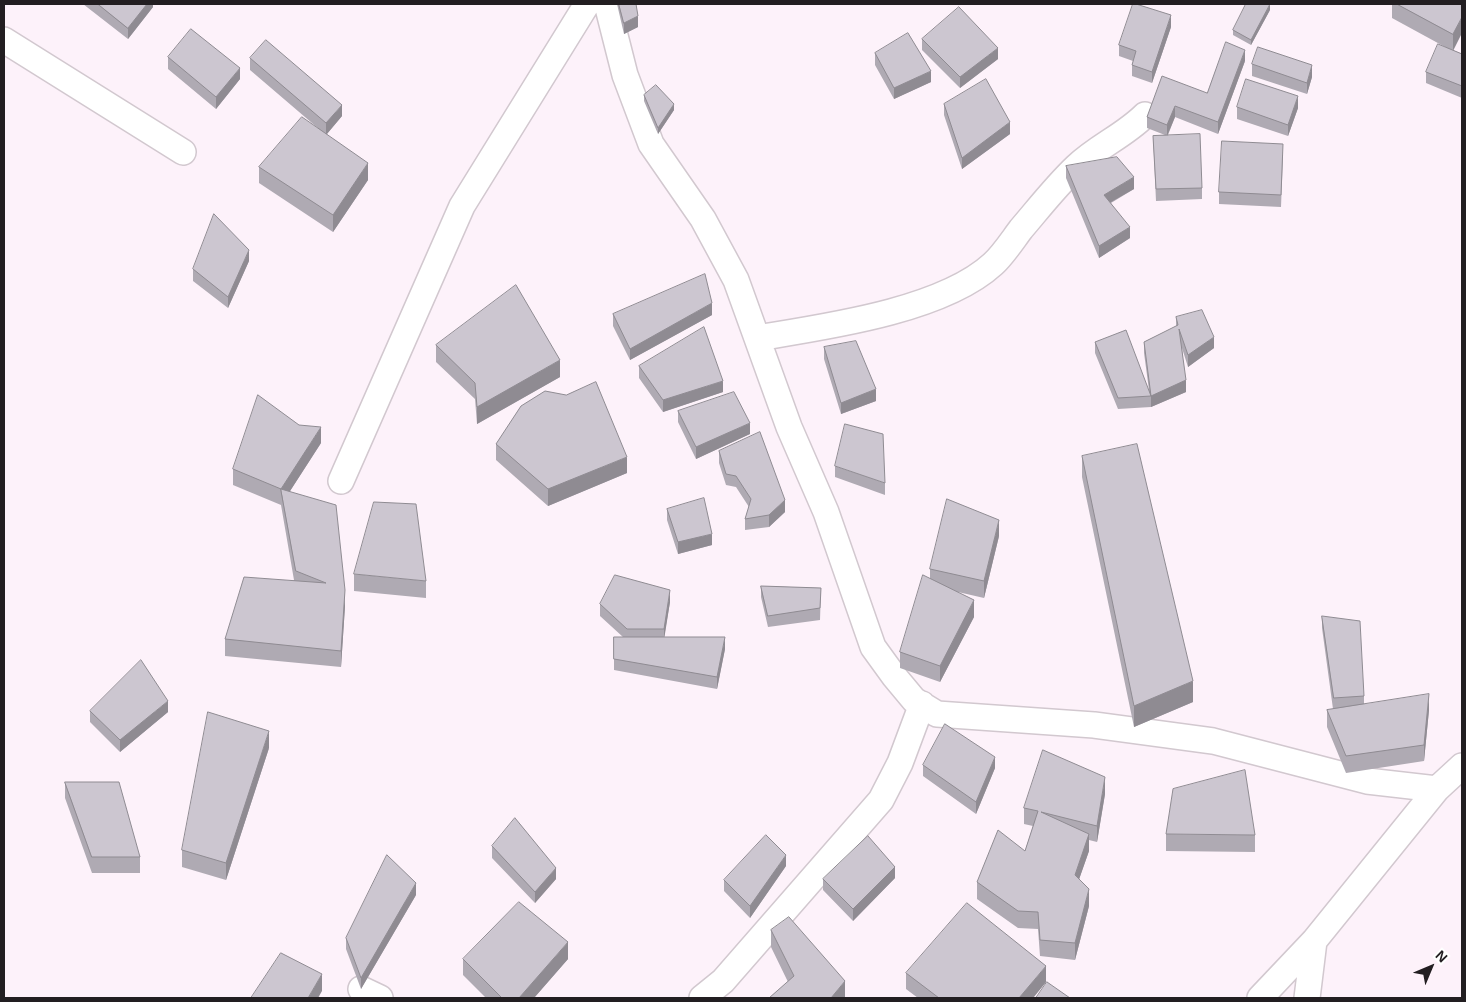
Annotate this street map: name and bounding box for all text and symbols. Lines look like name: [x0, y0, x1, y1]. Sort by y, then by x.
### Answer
north arrow: [1406, 942, 1456, 992]
text: N: [1432, 947, 1451, 966]

